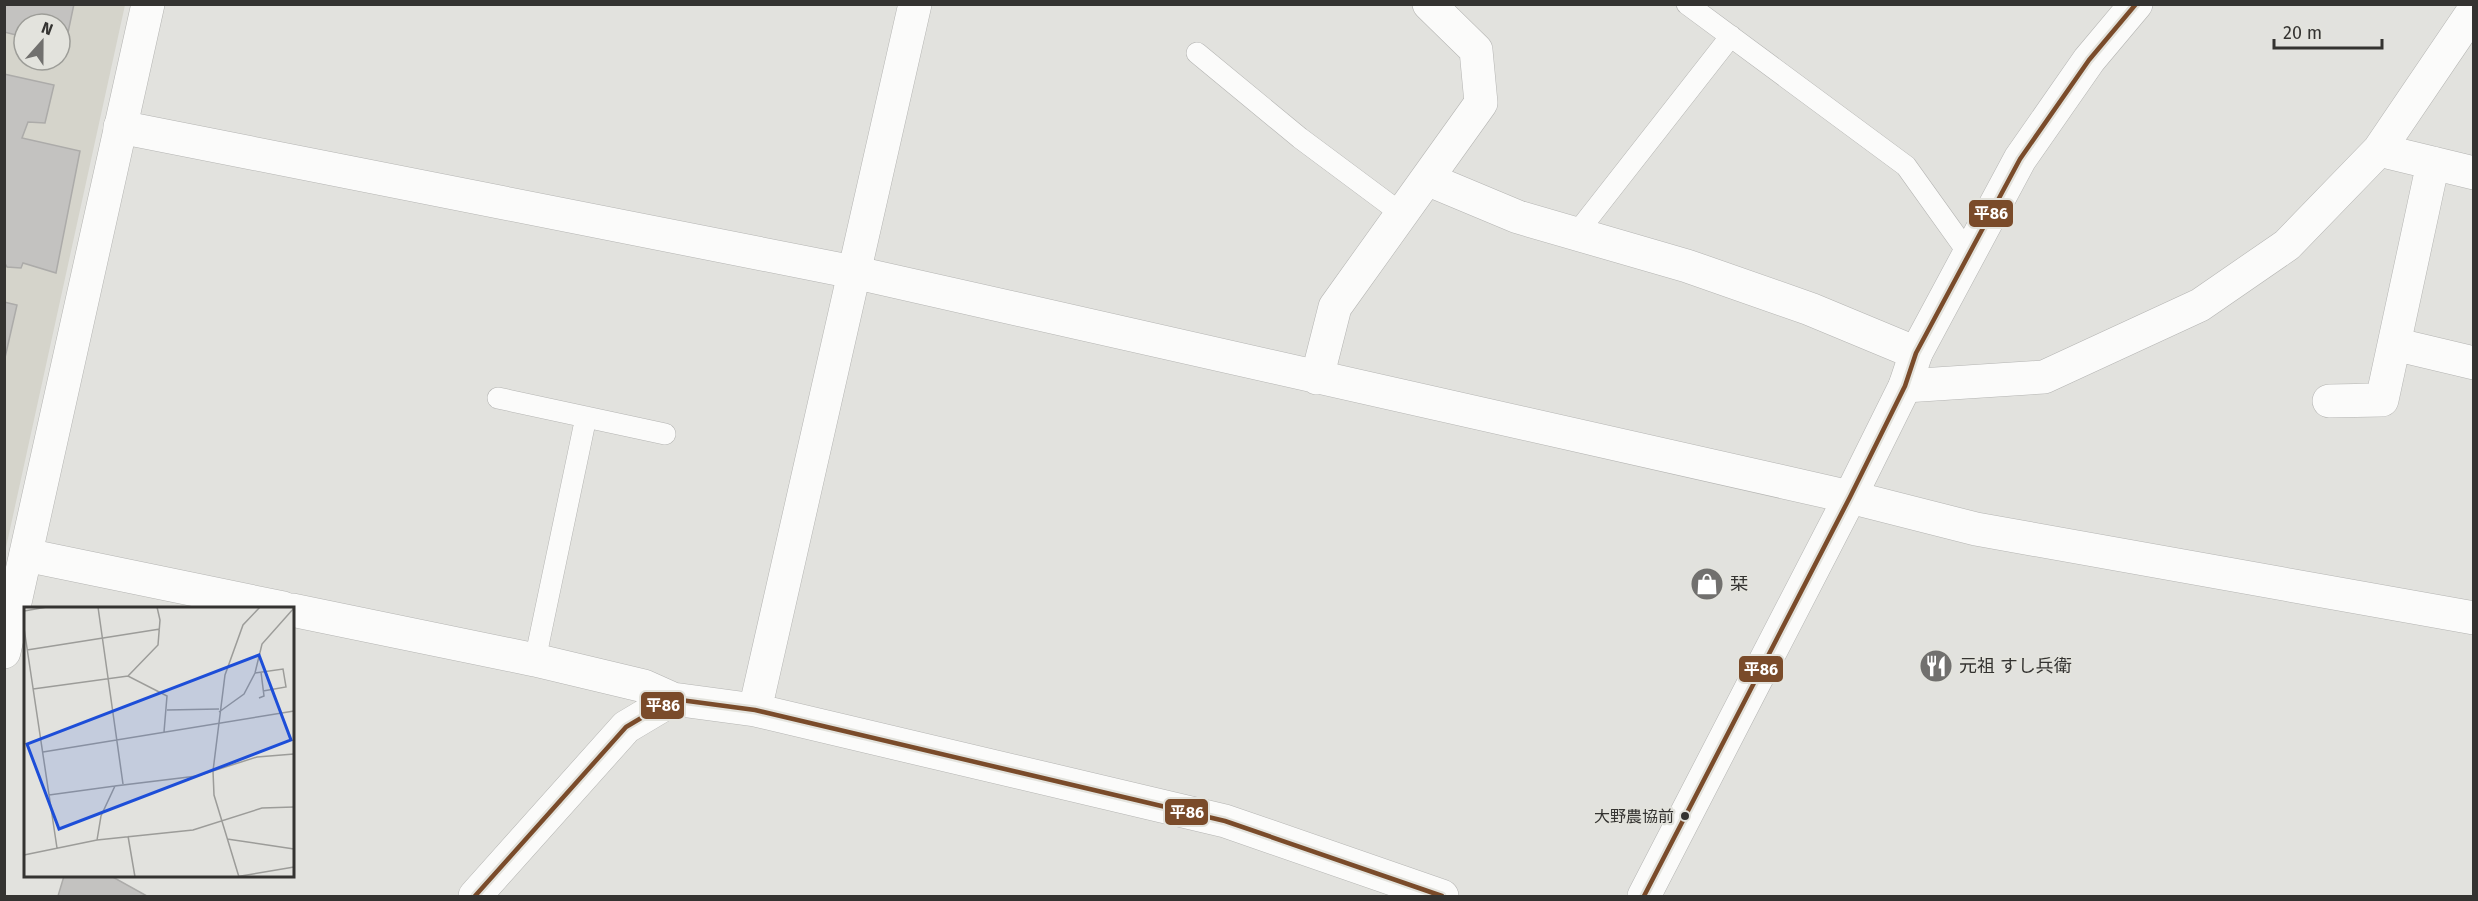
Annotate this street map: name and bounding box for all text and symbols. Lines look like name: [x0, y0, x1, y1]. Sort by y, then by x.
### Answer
north arrow: [12, 12, 72, 72]
scale bar: [2274, 12, 2382, 50]
text: N: [39, 18, 56, 39]
text: 20 m: [2283, 22, 2322, 44]
line badge: 平86: [1968, 199, 2014, 228]
text: 平86: [1974, 204, 2008, 223]
shop icon: 栞: [1689, 566, 1725, 602]
place label: 栞: [1730, 573, 1748, 595]
inset map: [24, 607, 294, 877]
restaurant icon: 元祖 すし兵衛: [1918, 648, 1954, 684]
line badge: 平86: [1738, 655, 1784, 683]
place label: 元祖 すし兵衛: [1959, 655, 2072, 677]
text: 平86: [1744, 660, 1778, 679]
line badge: 平86: [640, 691, 685, 720]
text: 平86: [646, 696, 680, 715]
line badge: 平86: [1164, 798, 1209, 826]
text: 平86: [1170, 803, 1204, 822]
place label: 大野農協前: [1594, 807, 1674, 826]
marker: 大野農協前: [1679, 810, 1691, 822]

